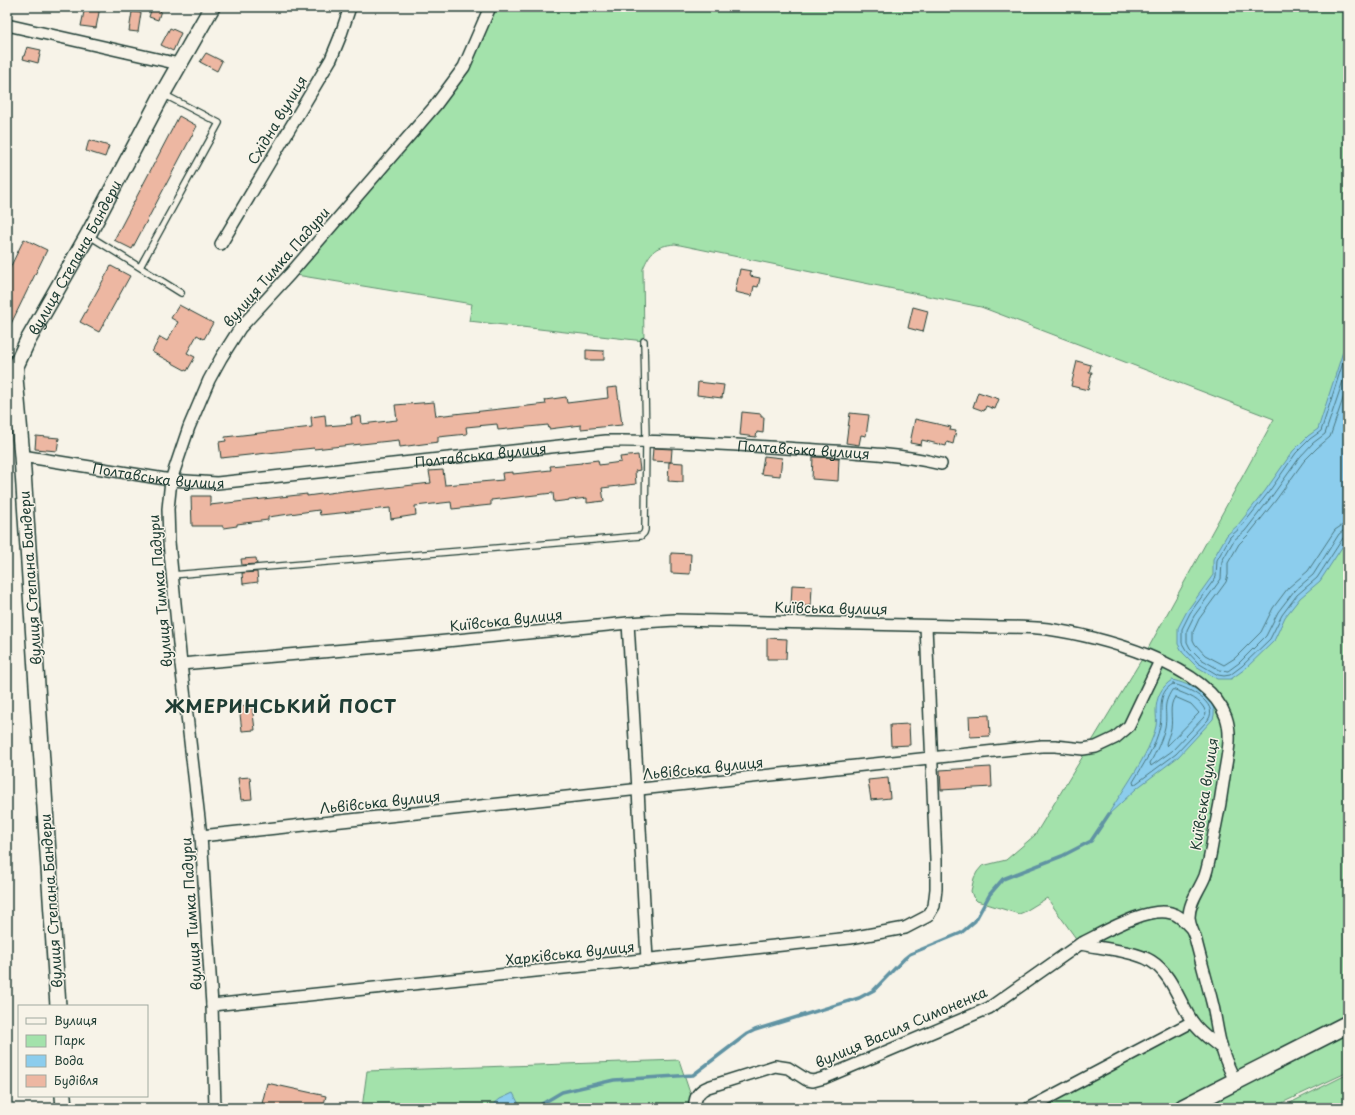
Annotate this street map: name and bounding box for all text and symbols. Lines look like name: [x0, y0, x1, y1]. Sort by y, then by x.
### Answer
street label: Східна вулиця: [242, 72, 312, 168]
street label: вулиця Степана Бандери: [23, 176, 126, 339]
street label: вулиця Тимка Падури: [218, 202, 334, 332]
street label: Полтавська вулиця: [737, 435, 871, 464]
street label: Полтавська вулиця: [413, 437, 548, 472]
street label: Полтавська вулиця: [91, 457, 225, 493]
street label: вулиця Степана Бандери: [13, 490, 47, 666]
street label: вулиця Тимка Падури: [143, 514, 177, 668]
street label: Київська вулиця: [774, 597, 888, 619]
street label: Київська вулиця: [448, 604, 564, 636]
district label: ЖМЕРИНСЬКИЙ ПОСТ: [164, 692, 397, 719]
street label: Київська вулиця: [1185, 736, 1223, 852]
street label: Львівська вулиця: [642, 751, 764, 785]
street label: Львівська вулиця: [319, 785, 441, 819]
street label: вулиця Степана Бандери: [34, 813, 68, 989]
street label: вулиця Тимка Падури: [175, 837, 207, 991]
street label: Харківська вулиця: [504, 936, 636, 970]
street label: вулиця Василя Симоненка: [812, 981, 990, 1073]
legend: [18, 1005, 148, 1097]
text: Вулиця: [54, 1011, 97, 1029]
text: Парк: [54, 1031, 86, 1049]
text: Вода: [54, 1051, 84, 1069]
text: Будівля: [54, 1071, 99, 1089]

